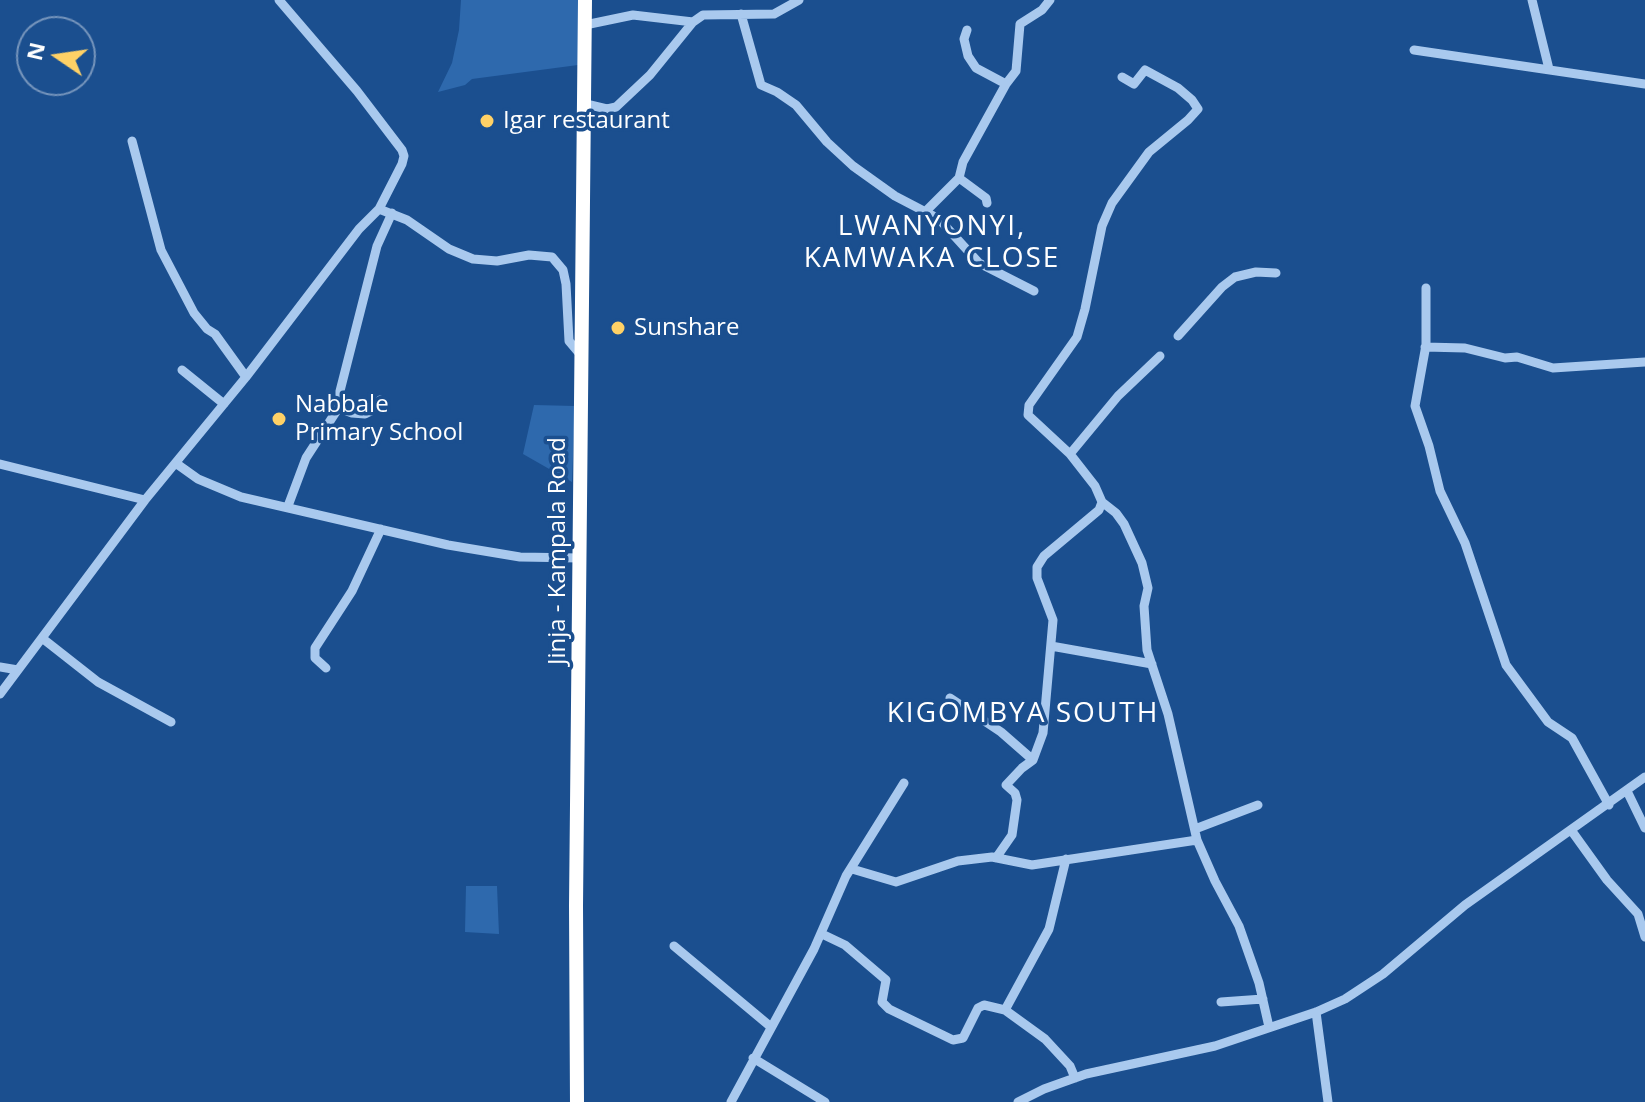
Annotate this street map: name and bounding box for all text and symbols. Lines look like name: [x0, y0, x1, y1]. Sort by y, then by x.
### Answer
north arrow: [16, 16, 96, 96]
text: N: [18, 39, 51, 63]
place label: Igar restaurant: [503, 107, 670, 135]
marker: Igar restaurant: [478, 112, 496, 130]
district label: LWANYONYI, KAMWAKA CLOSE: [804, 210, 1060, 276]
place label: Sunshare: [634, 314, 739, 342]
marker: Sunshare: [609, 319, 627, 337]
place label: Nabbale Primary School: [295, 391, 463, 447]
marker: Nabbale Primary School: [270, 410, 288, 428]
street label: Jinja - Kampala Road: [544, 437, 572, 665]
district label: KIGOMBYA SOUTH: [887, 697, 1159, 731]

